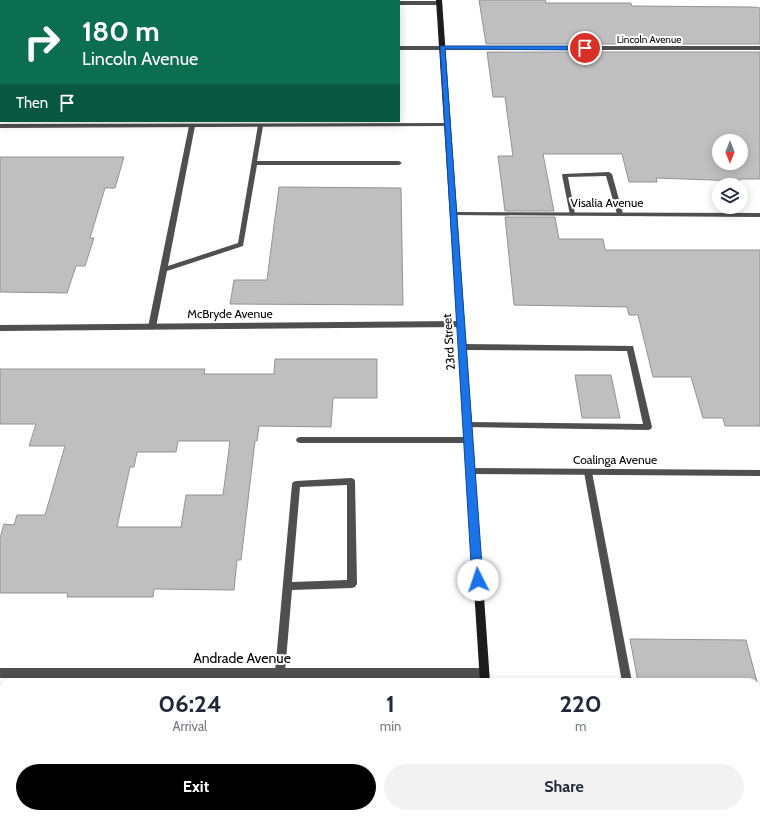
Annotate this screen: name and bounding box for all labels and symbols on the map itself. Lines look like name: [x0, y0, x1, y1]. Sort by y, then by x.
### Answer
pin: [568, 31, 602, 65]
street label: Lincoln Avenue: [617, 33, 681, 46]
north arrow: [712, 134, 748, 170]
street label: Visalia Avenue: [570, 195, 644, 210]
street label: McBryde Avenue: [187, 306, 273, 321]
street label: 23rd Street: [439, 313, 458, 371]
street label: Coalinga Avenue: [573, 452, 657, 467]
position arrow: [457, 559, 499, 601]
street label: Andrade Avenue: [193, 649, 291, 667]

